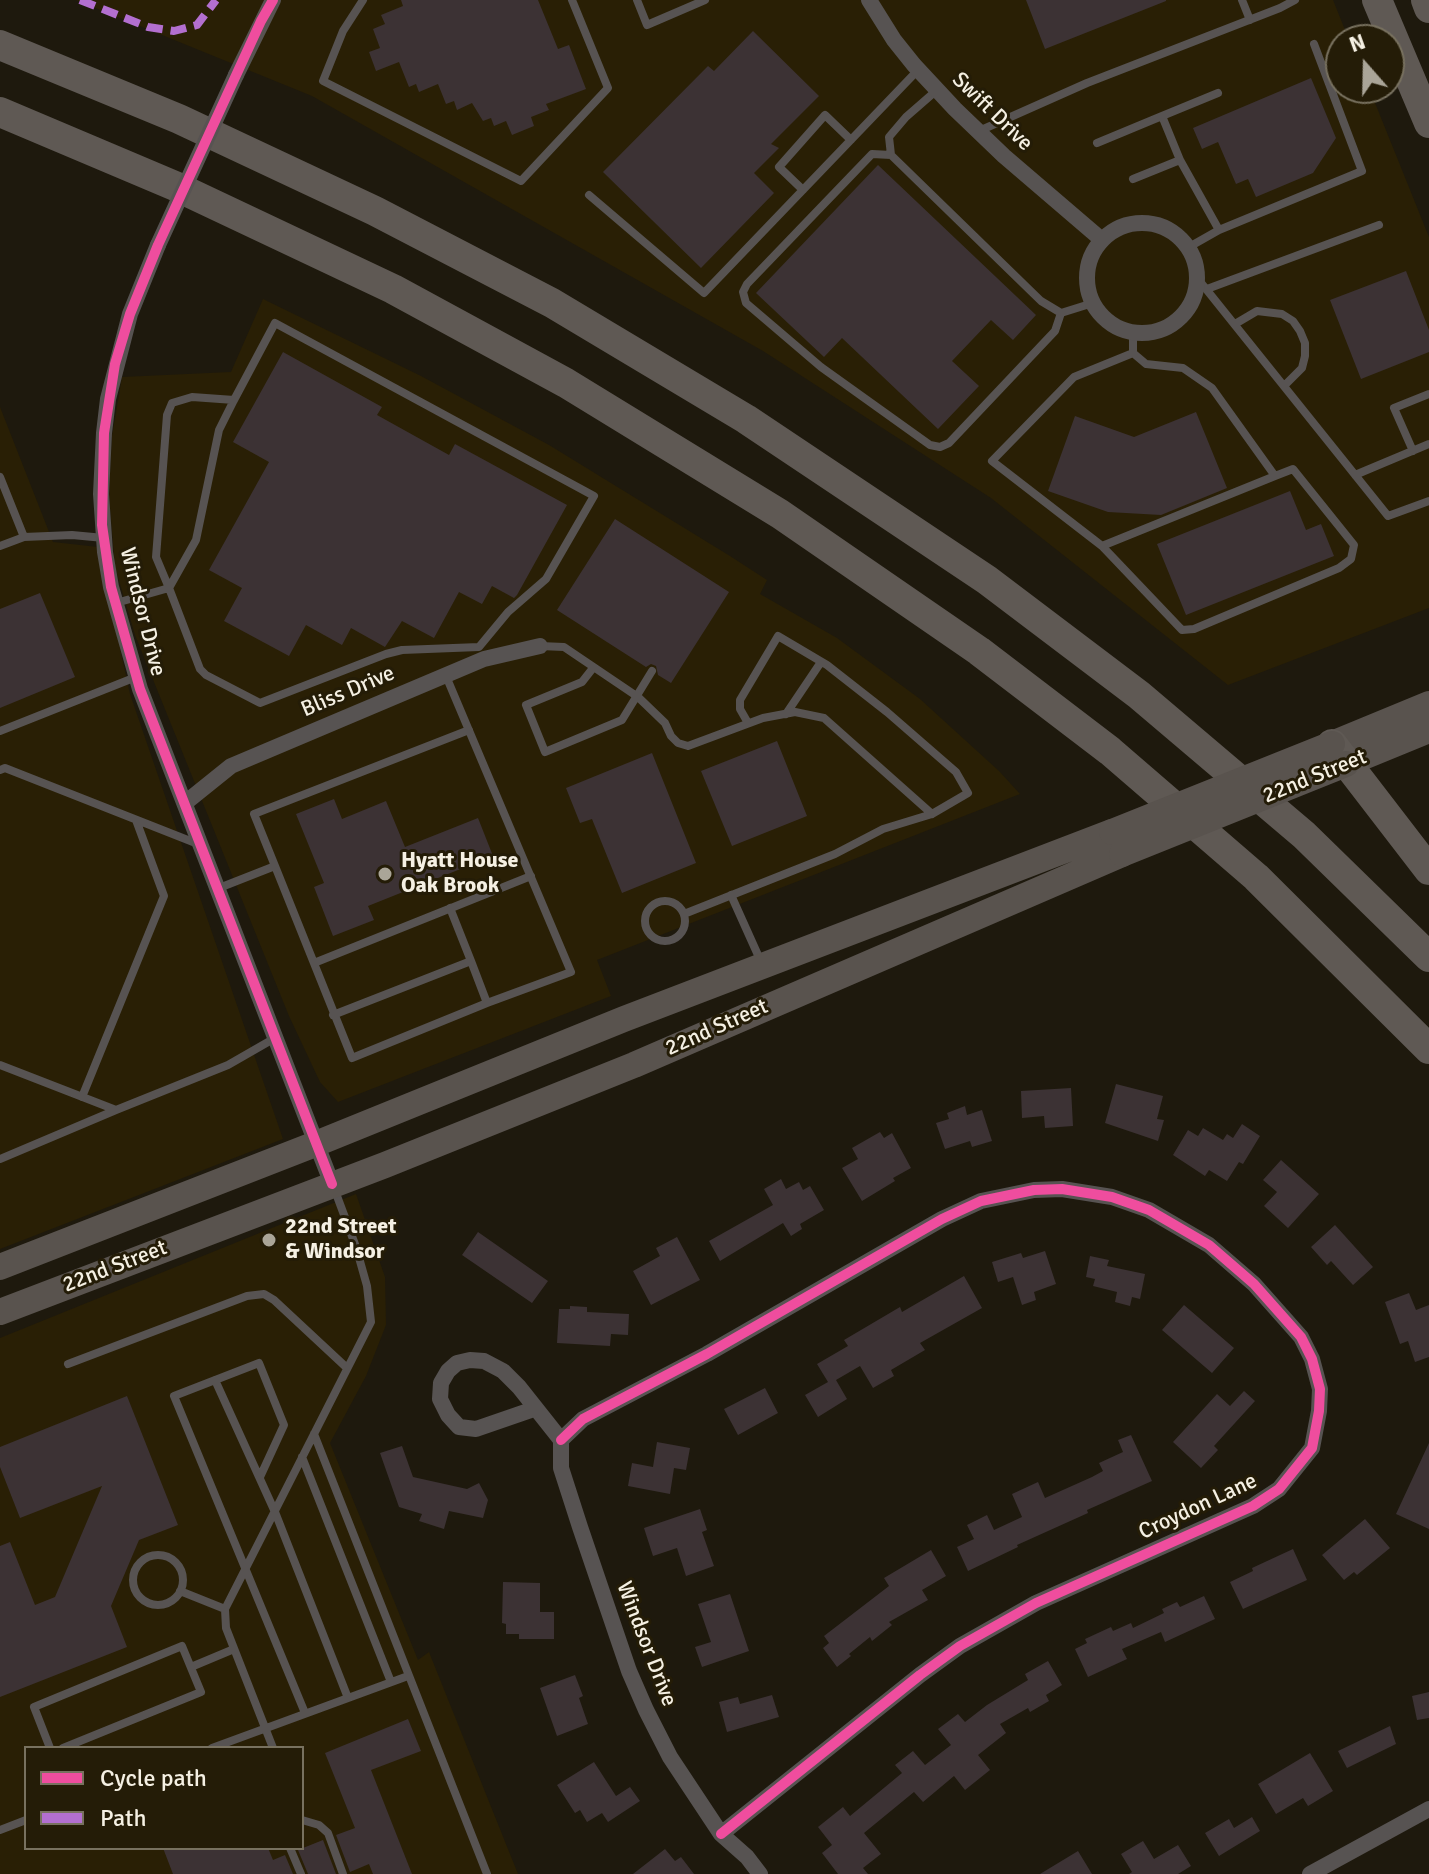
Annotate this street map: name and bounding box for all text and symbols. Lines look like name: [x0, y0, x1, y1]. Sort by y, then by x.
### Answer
north arrow: [1325, 24, 1405, 104]
text: N: [1345, 28, 1369, 58]
street label: Swift Drive: [946, 67, 1038, 157]
street label: Windsor Drive: [113, 545, 171, 679]
street label: Bliss Drive: [297, 661, 399, 723]
street label: 22nd Street: [1259, 744, 1371, 810]
place label: Hyatt House Oak Brook: [401, 848, 519, 900]
marker: Hyatt House Oak Brook: [376, 865, 394, 883]
street label: 22nd Street: [662, 994, 772, 1062]
place label: 22nd Street & Windsor: [285, 1214, 396, 1266]
marker: 22nd Street & Windsor: [260, 1231, 278, 1249]
street label: 22nd Street: [59, 1235, 171, 1299]
street label: Croydon Lane: [1135, 1468, 1261, 1546]
street label: Windsor Drive: [610, 1578, 682, 1710]
legend: [24, 1746, 304, 1850]
text: Cycle path: [100, 1763, 207, 1793]
text: Path: [100, 1803, 146, 1833]

